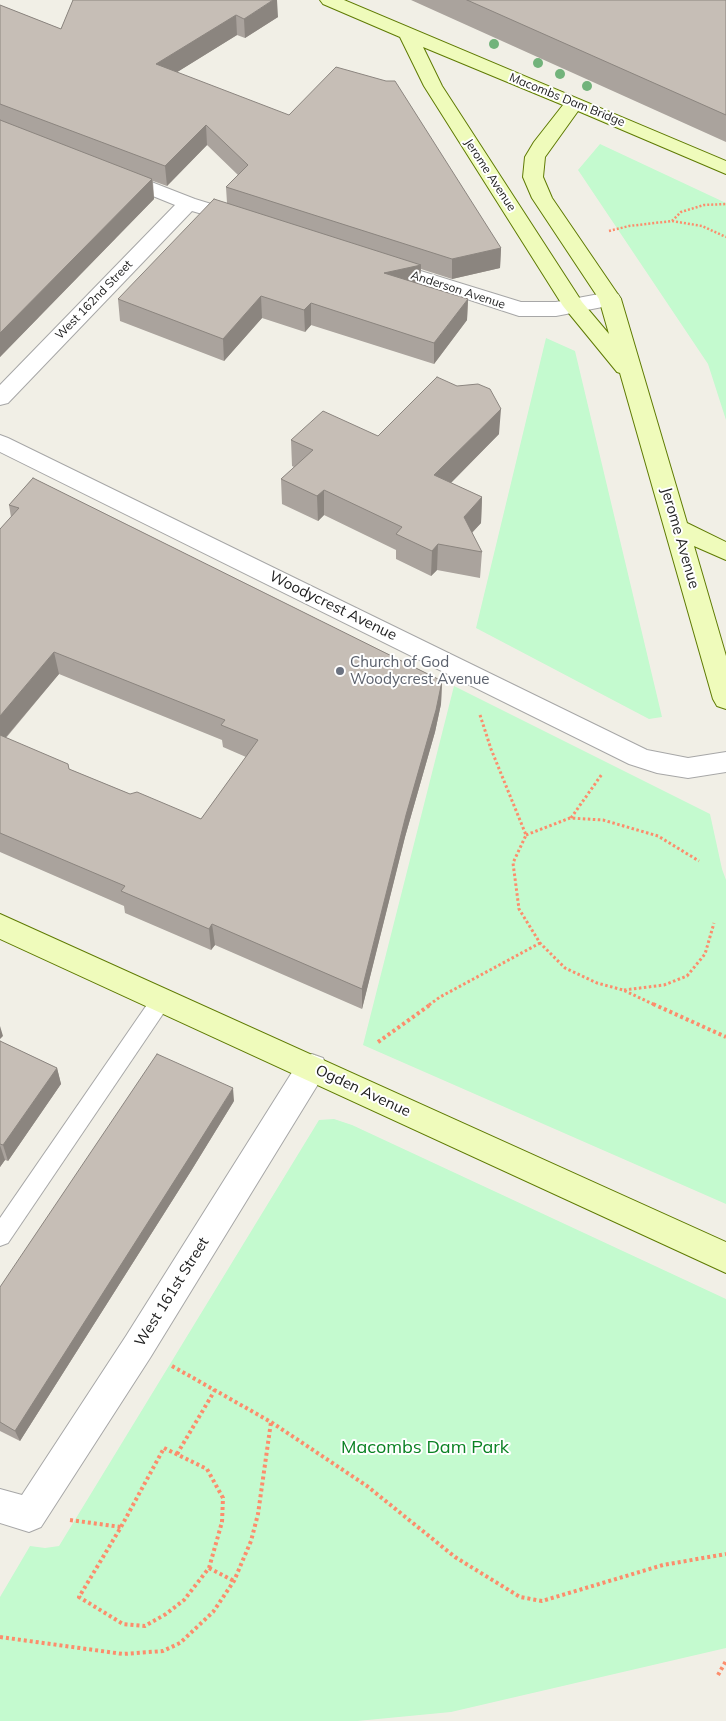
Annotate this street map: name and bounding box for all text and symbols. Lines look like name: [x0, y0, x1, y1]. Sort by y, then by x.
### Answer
street label: Macombs Dam Bridge: [507, 70, 627, 130]
street label: Jerome Avenue: [461, 136, 519, 214]
street label: West 162nd Street: [53, 257, 135, 343]
street label: Anderson Avenue: [409, 268, 507, 312]
street label: Jerome Avenue: [657, 485, 703, 591]
street label: Woodycrest Avenue: [266, 567, 400, 645]
place label: Church of God Woodycrest Avenue: [350, 653, 489, 688]
marker: Church of God Woodycrest Avenue: [334, 665, 346, 677]
street label: Ogden Avenue: [313, 1061, 413, 1121]
street label: West 161st Street: [131, 1234, 213, 1350]
park label: Macombs Dam Park: [341, 1437, 509, 1459]

